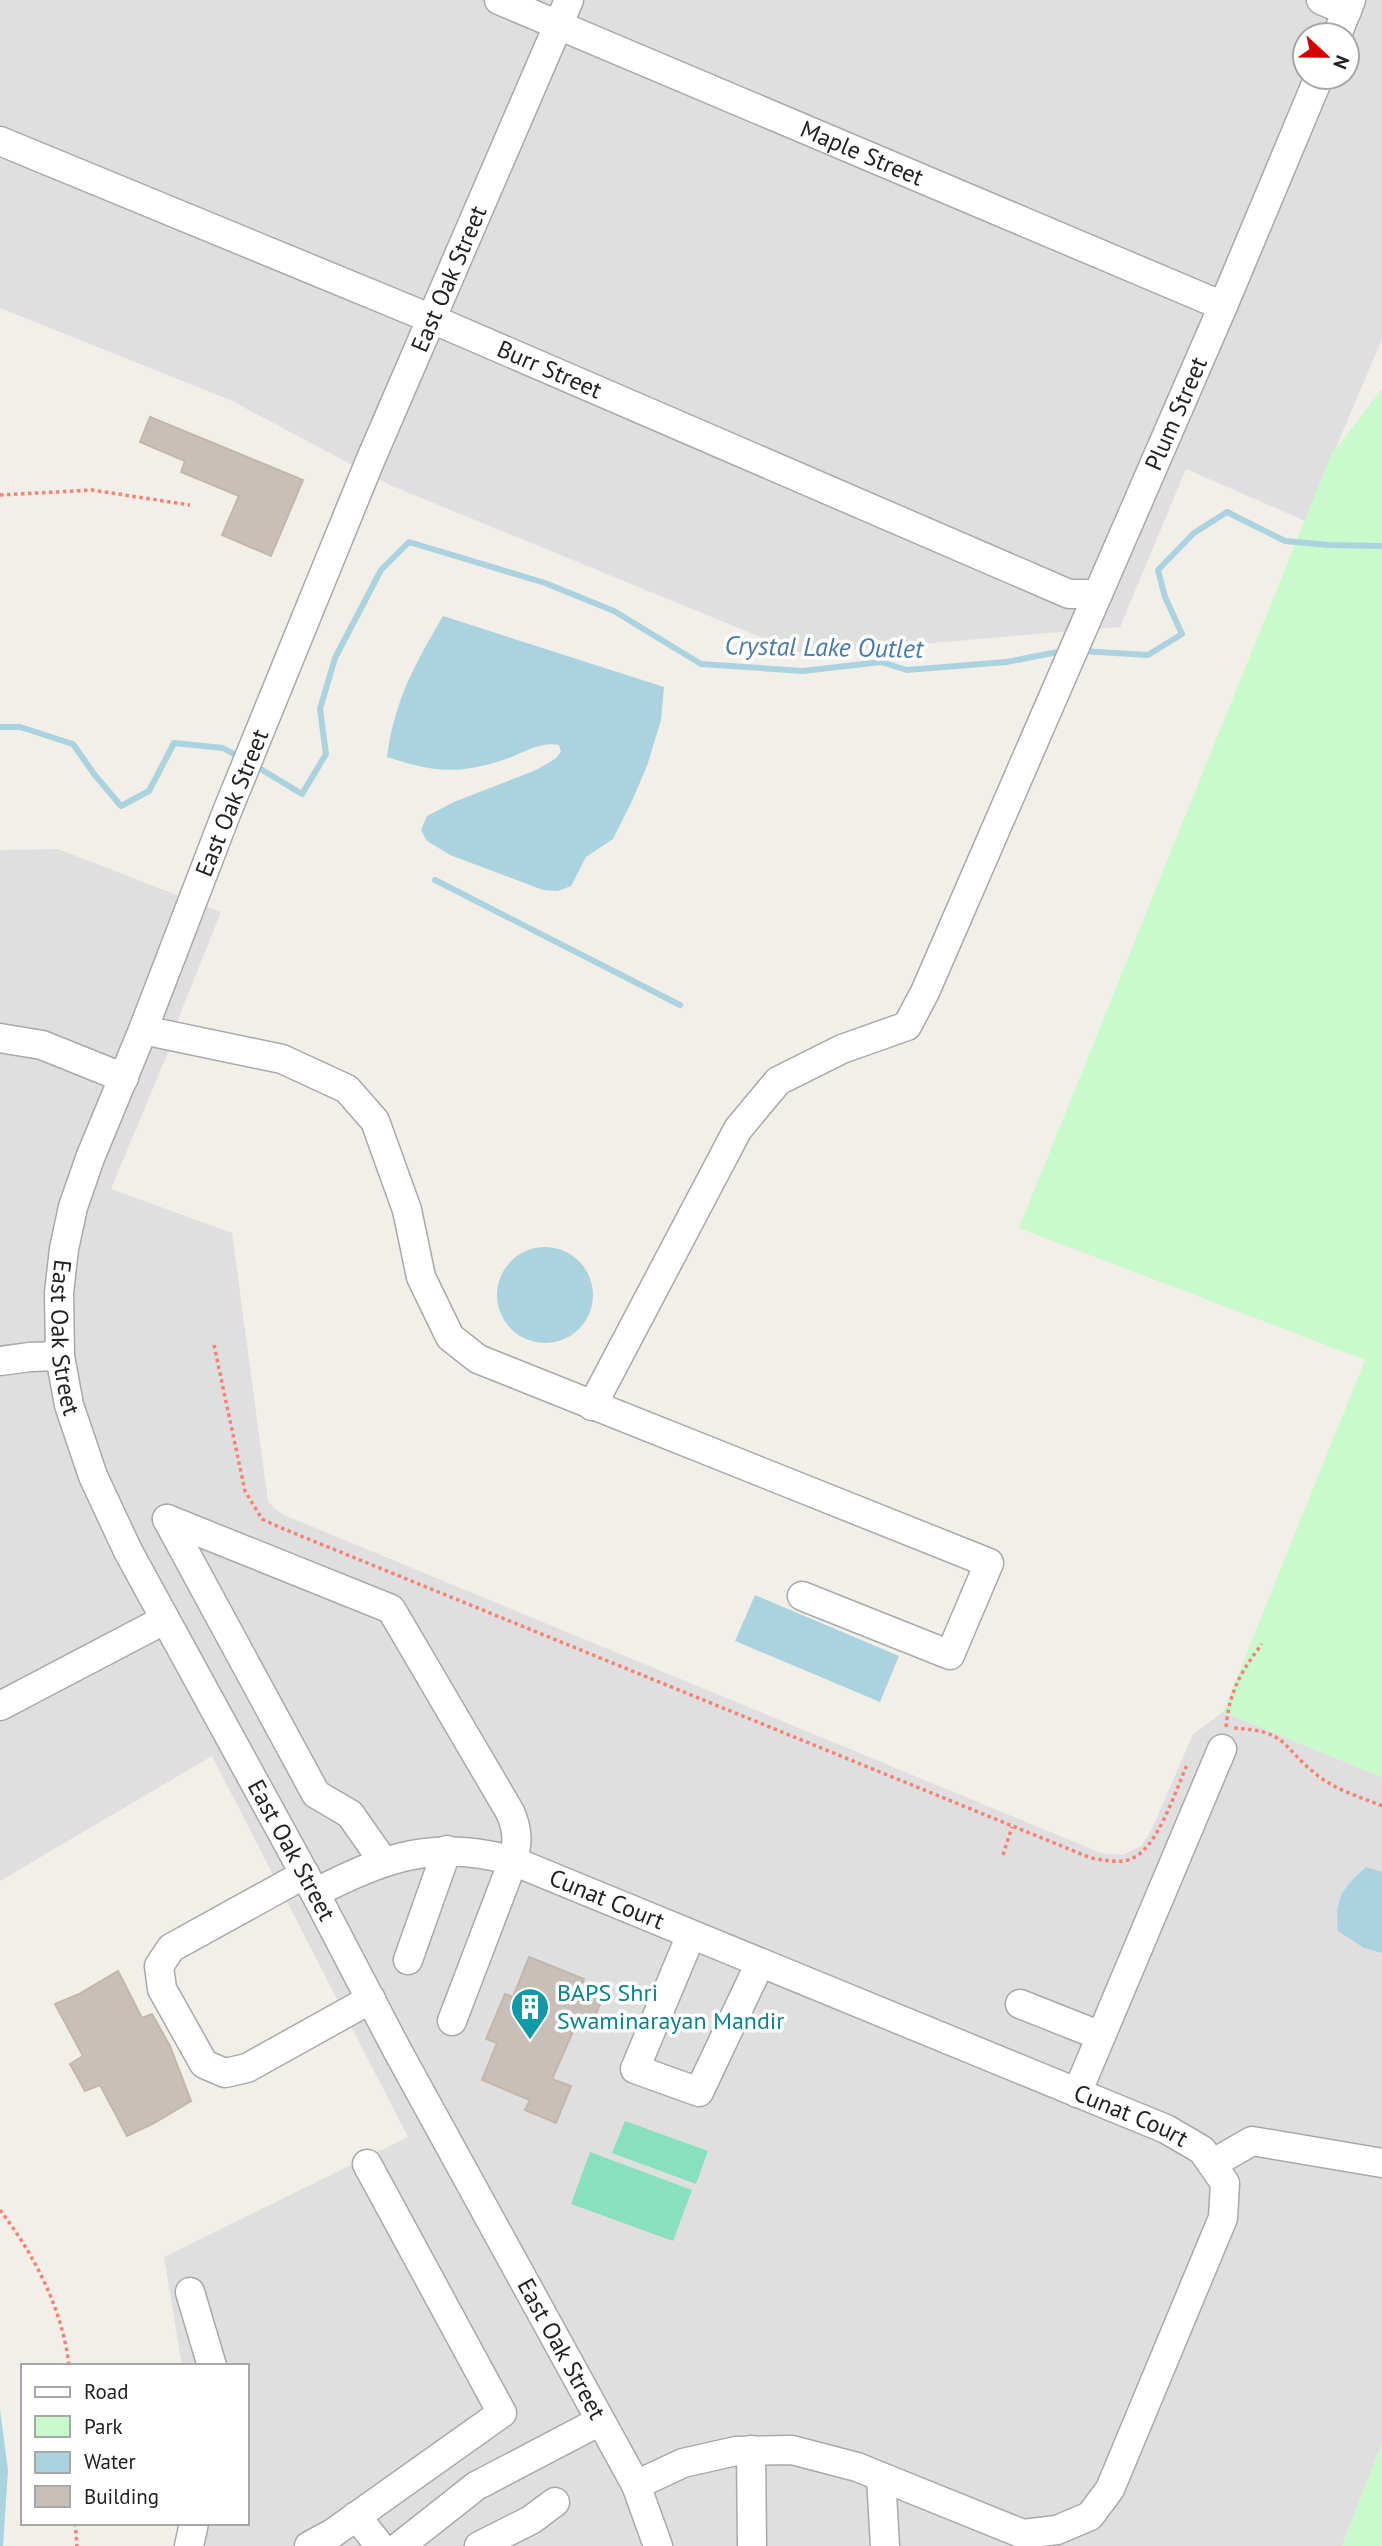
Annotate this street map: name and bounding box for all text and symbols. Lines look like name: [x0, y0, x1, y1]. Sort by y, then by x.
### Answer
north arrow: [1291, 21, 1361, 91]
text: N: [1328, 52, 1355, 73]
street label: Maple Street: [796, 113, 928, 193]
street label: East Oak Street: [404, 201, 493, 357]
street label: Burr Street: [492, 333, 607, 405]
street label: Plum Street: [1137, 352, 1214, 475]
water label: Crystal Lake Outlet: [724, 628, 925, 665]
street label: East Oak Street: [188, 725, 275, 881]
street label: East Oak Street: [44, 1258, 87, 1419]
street label: East Oak Street: [241, 1774, 343, 1926]
street label: Cunat Court: [545, 1862, 669, 1936]
place label: BAPS Shri Swaminarayan Mandir: [557, 1977, 784, 2036]
building icon: BAPS Shri Swaminarayan Mandir: [509, 1986, 551, 2041]
street label: Cunat Court: [1069, 2077, 1194, 2154]
street label: East Oak Street: [511, 2273, 613, 2425]
legend: [21, 2364, 248, 2525]
text: Road: [84, 2378, 128, 2405]
text: Park: [84, 2413, 123, 2440]
text: Water: [84, 2448, 136, 2475]
text: Building: [84, 2483, 159, 2510]

